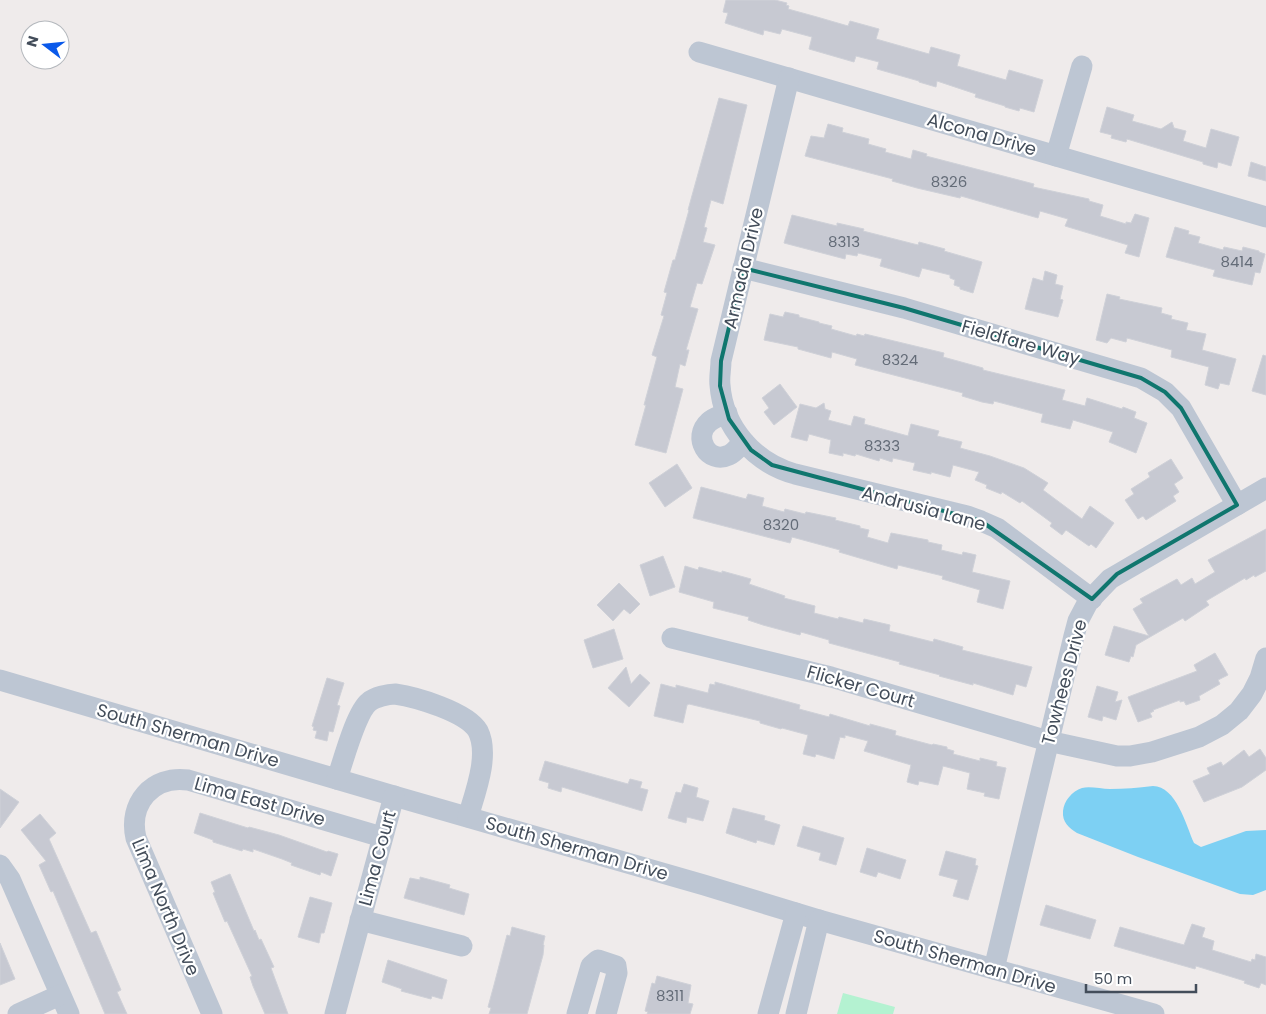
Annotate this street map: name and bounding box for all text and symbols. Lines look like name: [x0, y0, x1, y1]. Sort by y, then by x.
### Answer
north arrow: [20, 20, 70, 70]
text: N: [21, 34, 44, 49]
street label: Alcona Drive: [924, 106, 1040, 162]
house number: 8326: [931, 171, 967, 192]
street label: Armada Drive: [717, 205, 769, 331]
house number: 8313: [828, 231, 860, 252]
house number: 8414: [1220, 251, 1254, 272]
street label: Fieldfare Way: [959, 313, 1083, 371]
house number: 8324: [882, 349, 918, 370]
house number: 8333: [864, 435, 900, 456]
street label: Andrusia Lane: [859, 479, 989, 537]
house number: 8320: [763, 514, 799, 535]
street label: Towhees Drive: [1035, 616, 1093, 748]
street label: Flicker Court: [804, 659, 918, 713]
street label: South Sherman Drive: [94, 697, 282, 773]
street label: Lima East Drive: [192, 770, 328, 832]
street label: Lima Court: [352, 807, 402, 909]
street label: South Sherman Drive: [483, 810, 671, 886]
street label: Lima North Drive: [126, 835, 206, 979]
street label: South Sherman Drive: [871, 923, 1059, 999]
scale bar: [1086, 962, 1196, 994]
text: 50 m: [1094, 968, 1132, 989]
house number: 8311: [656, 985, 684, 1006]

